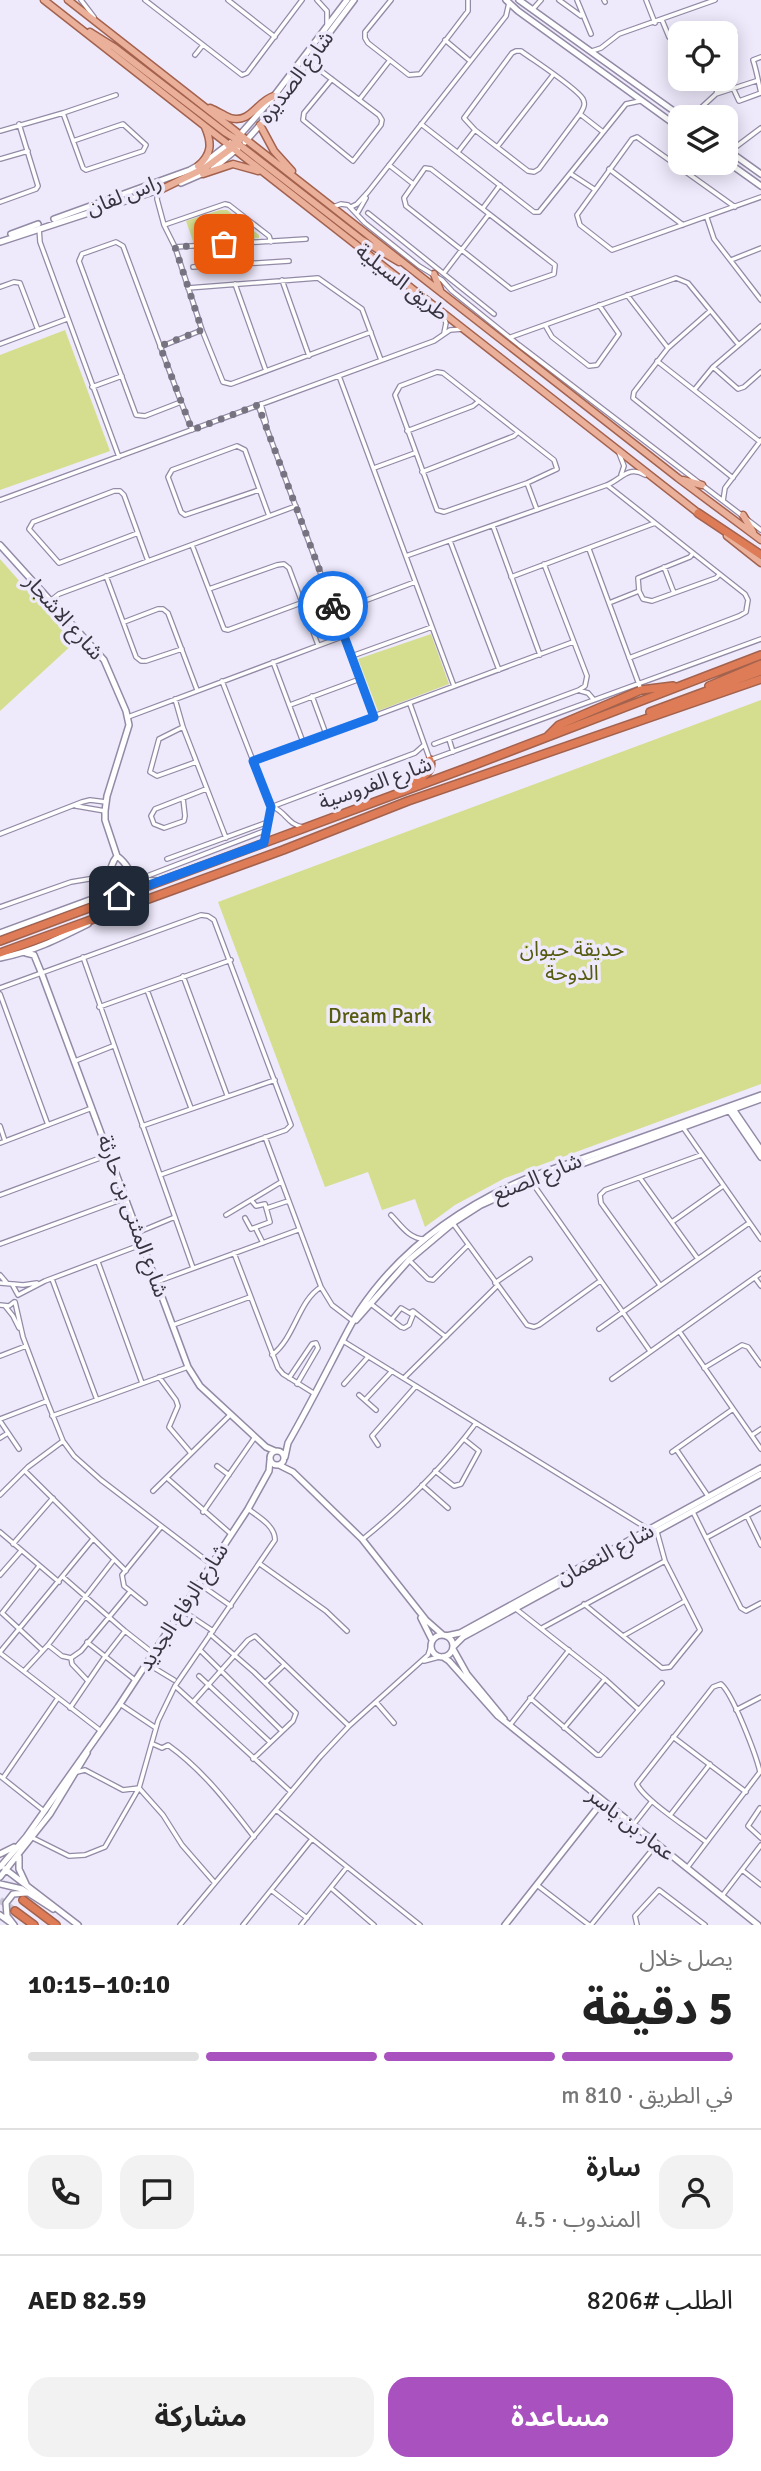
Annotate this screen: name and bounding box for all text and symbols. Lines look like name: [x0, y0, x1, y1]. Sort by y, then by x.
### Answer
map controls: [668, 21, 738, 175]
button: locate: [668, 21, 738, 91]
street label: شارع الصديره: [253, 26, 341, 130]
button: layers: [668, 105, 738, 175]
street label: راس لفان: [83, 169, 165, 221]
pin: [194, 214, 254, 274]
icon: bag: [205, 225, 243, 263]
street label: طريق السيلية: [351, 238, 453, 326]
street label: شارع الاشجار: [17, 568, 109, 667]
courier: [298, 571, 368, 641]
icon: bike: [314, 587, 352, 625]
street label: شارع الفروسية: [315, 751, 436, 817]
pin: [89, 866, 149, 926]
icon: home: [100, 877, 138, 915]
park label: حديقة حيوان الدوحة: [520, 936, 624, 986]
park label: Dream Park: [328, 1003, 432, 1029]
street label: شارع المثنى بن حارثة: [90, 1131, 174, 1301]
street label: شارع الصنع: [488, 1147, 586, 1209]
street label: شارع النعمان: [552, 1517, 659, 1592]
street label: شارع الرفاع الجديد: [132, 1538, 236, 1677]
street label: عمار بن ياسر: [581, 1781, 680, 1866]
text: يصل خلال: [639, 1944, 733, 1973]
text: 10:10–10:15: [28, 1969, 170, 2001]
text: 5 دقيقة: [582, 1981, 733, 2037]
text: في الطريق · 810 m: [561, 2081, 733, 2110]
text: سارة: [586, 2152, 641, 2184]
button: phone: [28, 2155, 102, 2229]
button: chat: [120, 2155, 194, 2229]
button: person: [659, 2155, 733, 2229]
text: المندوب · 4.5: [515, 2205, 641, 2234]
text: AED 82.59: [28, 2285, 146, 2317]
text: الطلب #8206: [587, 2285, 733, 2317]
button: مشاركة: [28, 2377, 374, 2457]
button: مساعدة: [388, 2377, 733, 2457]

